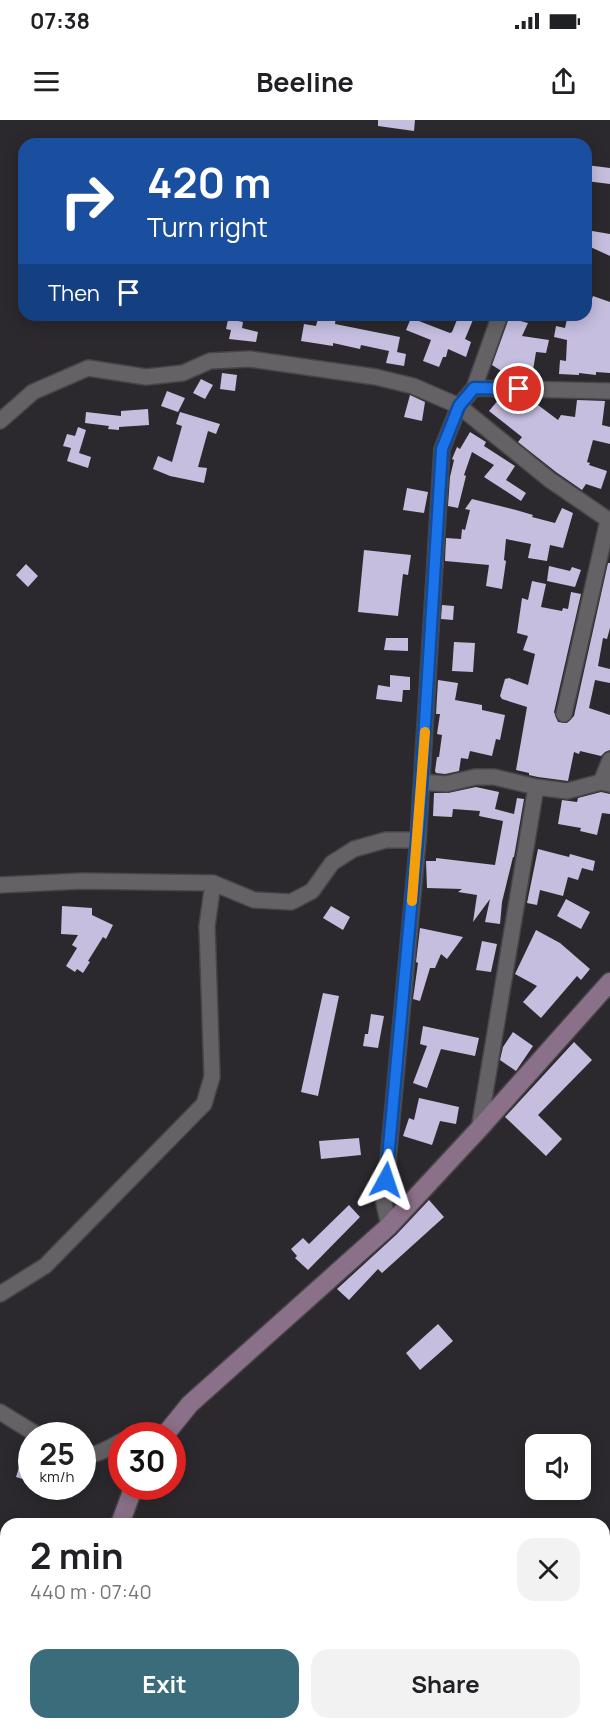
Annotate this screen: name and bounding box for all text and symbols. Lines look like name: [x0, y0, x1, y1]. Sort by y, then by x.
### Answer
text: 07:38: [30, 6, 90, 36]
text: Beeline: [256, 63, 354, 100]
icon: menu: [30, 65, 63, 98]
icon: share: [547, 65, 580, 98]
text: 420 m: [147, 153, 271, 211]
icon: right: [48, 162, 126, 240]
text: Turn right: [147, 208, 268, 245]
icon: arrive: [112, 276, 145, 309]
text: Then: [48, 278, 100, 308]
pin: [493, 363, 544, 414]
icon: arrive: [502, 372, 535, 405]
position arrow: [354, 1148, 418, 1212]
speed limit sign: 30: [108, 1422, 186, 1500]
text: 25: [39, 1433, 75, 1474]
map controls: [525, 1434, 591, 1500]
button: sound: [525, 1434, 591, 1500]
text: km/h: [40, 1466, 74, 1487]
text: 2 min: [30, 1531, 124, 1580]
button: close: [517, 1538, 580, 1601]
text: 440 m · 07:40: [30, 1578, 152, 1605]
button: Exit: [30, 1649, 299, 1718]
button: Share: [311, 1649, 580, 1718]

